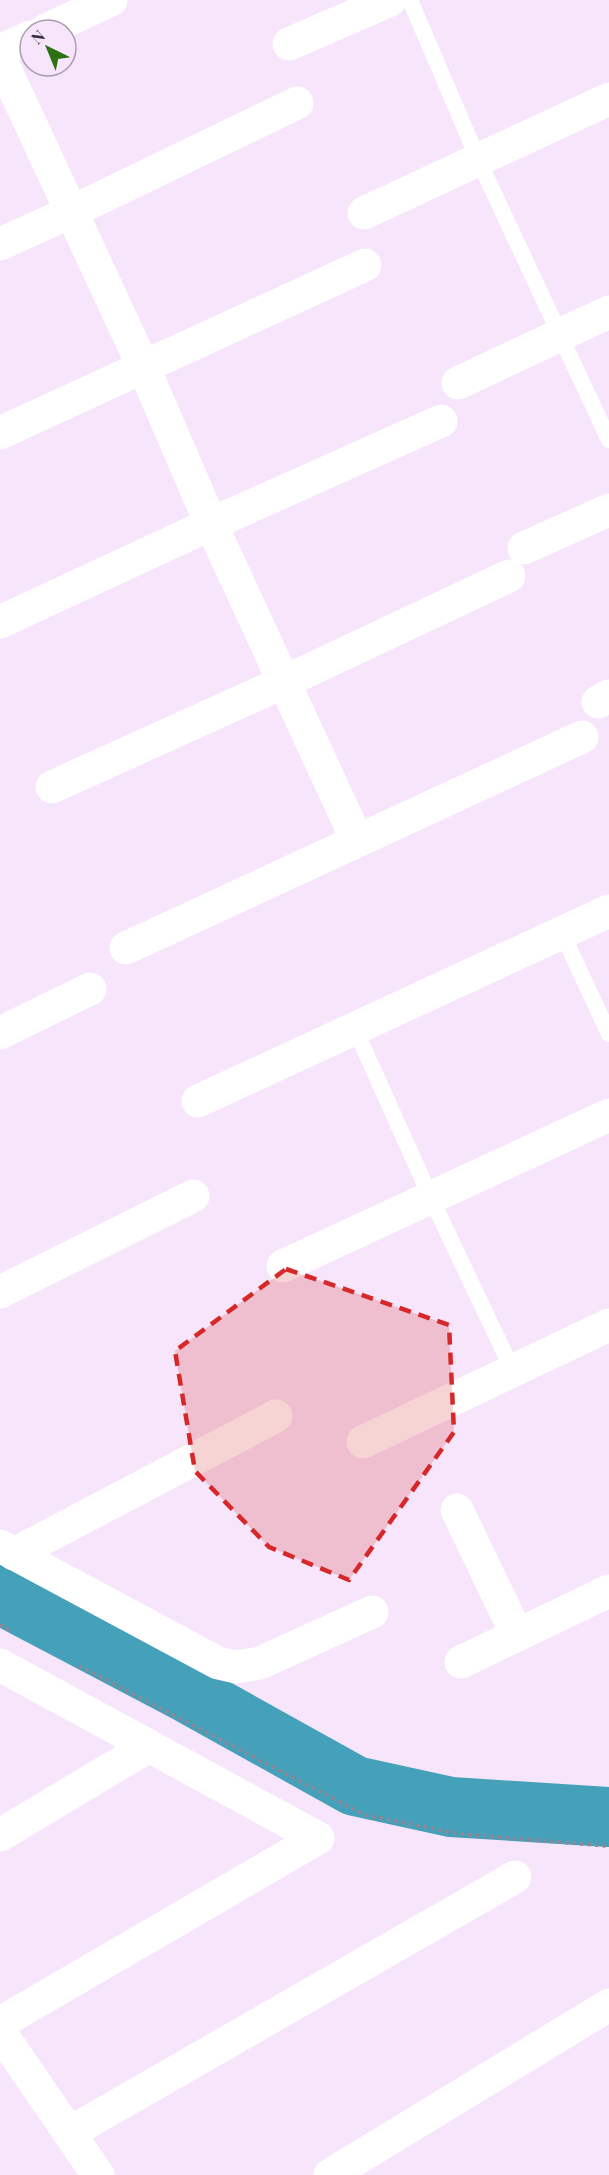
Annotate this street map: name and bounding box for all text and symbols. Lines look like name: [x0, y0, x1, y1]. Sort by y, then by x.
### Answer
north arrow: [18, 18, 78, 78]
text: N: [26, 25, 49, 48]

